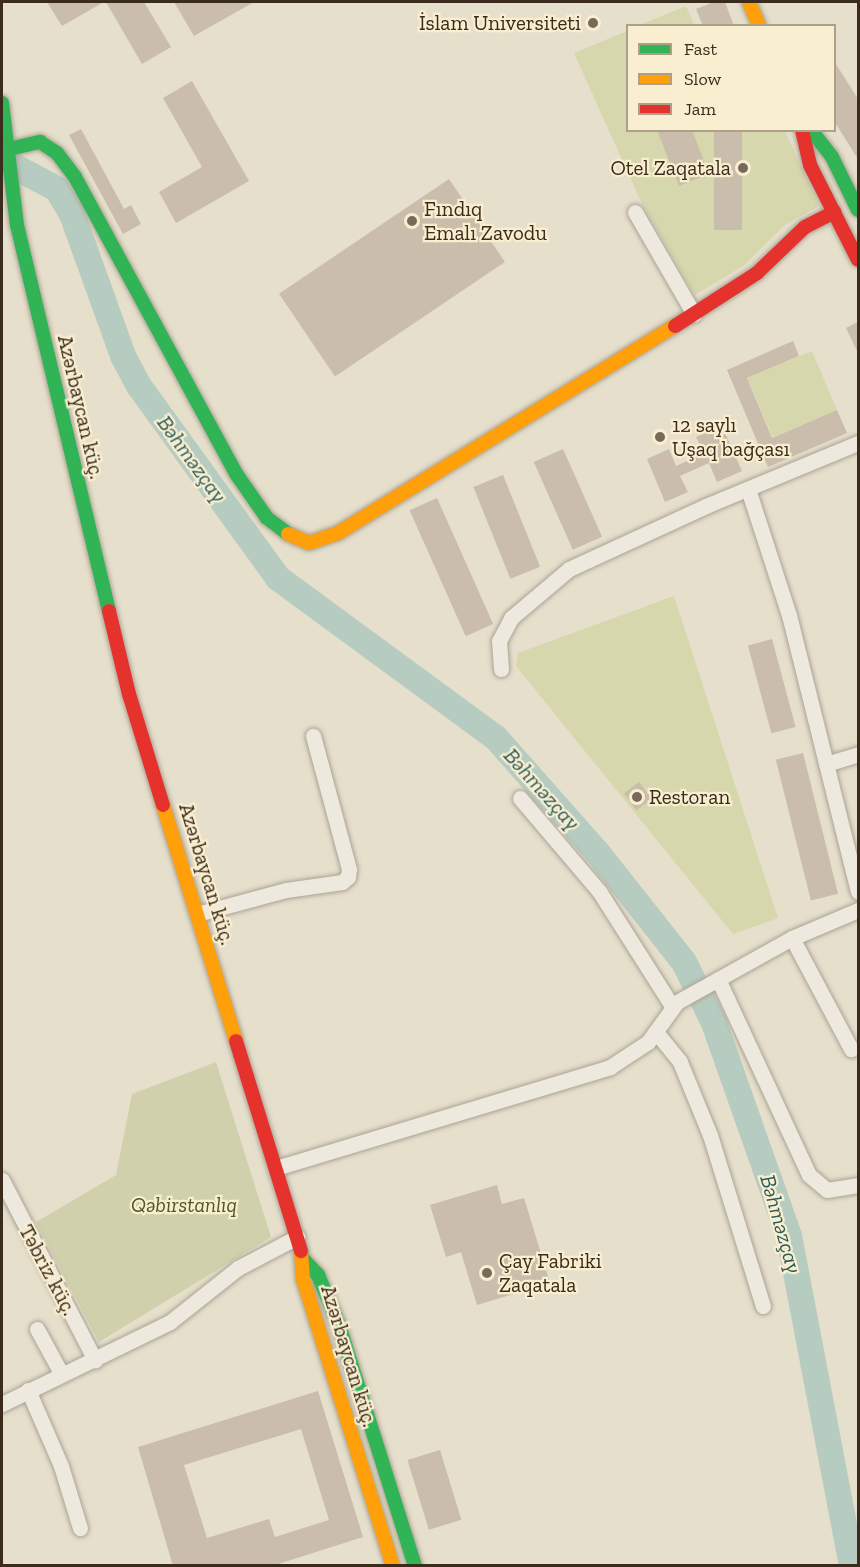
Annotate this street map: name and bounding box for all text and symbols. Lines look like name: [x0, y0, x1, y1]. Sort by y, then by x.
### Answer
place label: İslam Universiteti: [419, 10, 581, 36]
marker: İslam Universiteti: [586, 16, 600, 30]
legend: [626, 24, 836, 132]
text: Fast: [684, 38, 717, 60]
text: Slow: [684, 68, 721, 90]
text: Jam: [684, 98, 716, 120]
place label: Otel Zaqatala: [610, 155, 731, 181]
marker: Otel Zaqatala: [736, 161, 750, 175]
place label: Fındıq Emalı Zavodu: [424, 196, 547, 246]
marker: Fındıq Emalı Zavodu: [405, 214, 419, 228]
street label: Azərbaycan küç.: [52, 333, 110, 481]
water label: Bəhməzçay: [152, 410, 232, 508]
place label: 12 saylı Uşaq bağçası: [672, 412, 790, 462]
marker: 12 saylı Uşaq bağçası: [653, 430, 667, 444]
water label: Bəhməzçay: [498, 742, 586, 836]
place label: Restoran: [649, 784, 730, 810]
marker: Restoran: [630, 790, 644, 804]
street label: Azərbaycan küç.: [173, 800, 241, 948]
water label: Bəhməzçay: [754, 1172, 808, 1276]
park label: Qəbirstanlıq: [131, 1192, 237, 1218]
street label: Təbriz küç.: [14, 1220, 82, 1320]
place label: Çay Fabriki Zaqatala: [499, 1248, 602, 1298]
marker: Çay Fabriki Zaqatala: [480, 1266, 494, 1280]
street label: Azərbaycan küç.: [315, 1282, 383, 1430]

